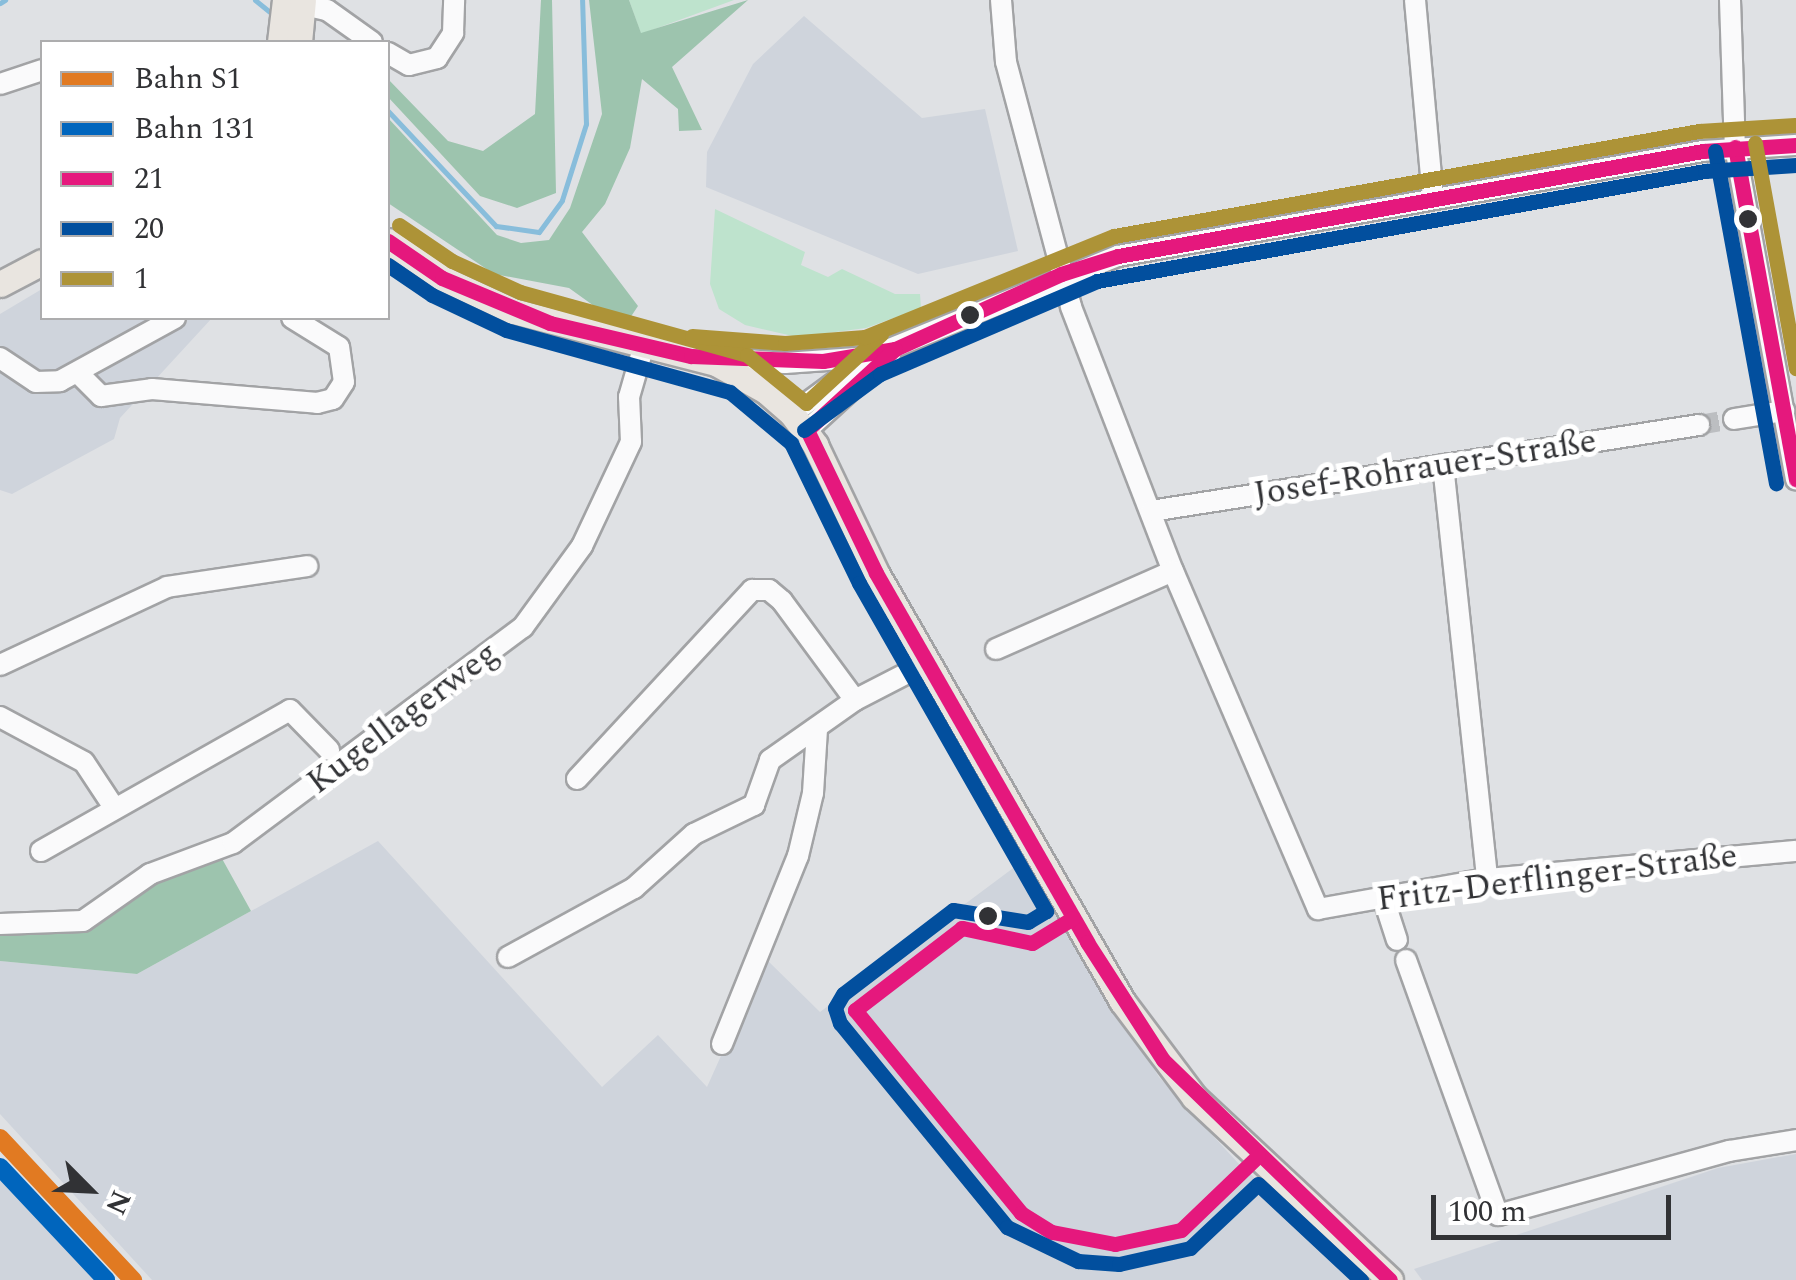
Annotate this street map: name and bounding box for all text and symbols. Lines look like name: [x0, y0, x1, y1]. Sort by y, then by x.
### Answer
legend: [40, 40, 390, 320]
text: Bahn S1: [134, 56, 242, 102]
text: Bahn 131: [134, 106, 256, 152]
text: 21: [134, 156, 164, 202]
text: 20: [134, 206, 164, 252]
unlabelled marker: [1738, 209, 1758, 229]
text: 1: [134, 256, 149, 302]
unlabelled marker: [960, 305, 980, 325]
street label: Josef-Rohrauer-Straße: [1251, 420, 1599, 516]
street label: Kugellagerweg: [299, 632, 507, 804]
street label: Fritz-Derflinger-Straße: [1374, 835, 1740, 921]
unlabelled marker: [978, 906, 998, 926]
north arrow: [40, 1140, 140, 1240]
scale bar: [1436, 1175, 1676, 1237]
text: N: [94, 1183, 142, 1222]
text: 100 m: [1448, 1189, 1526, 1235]

